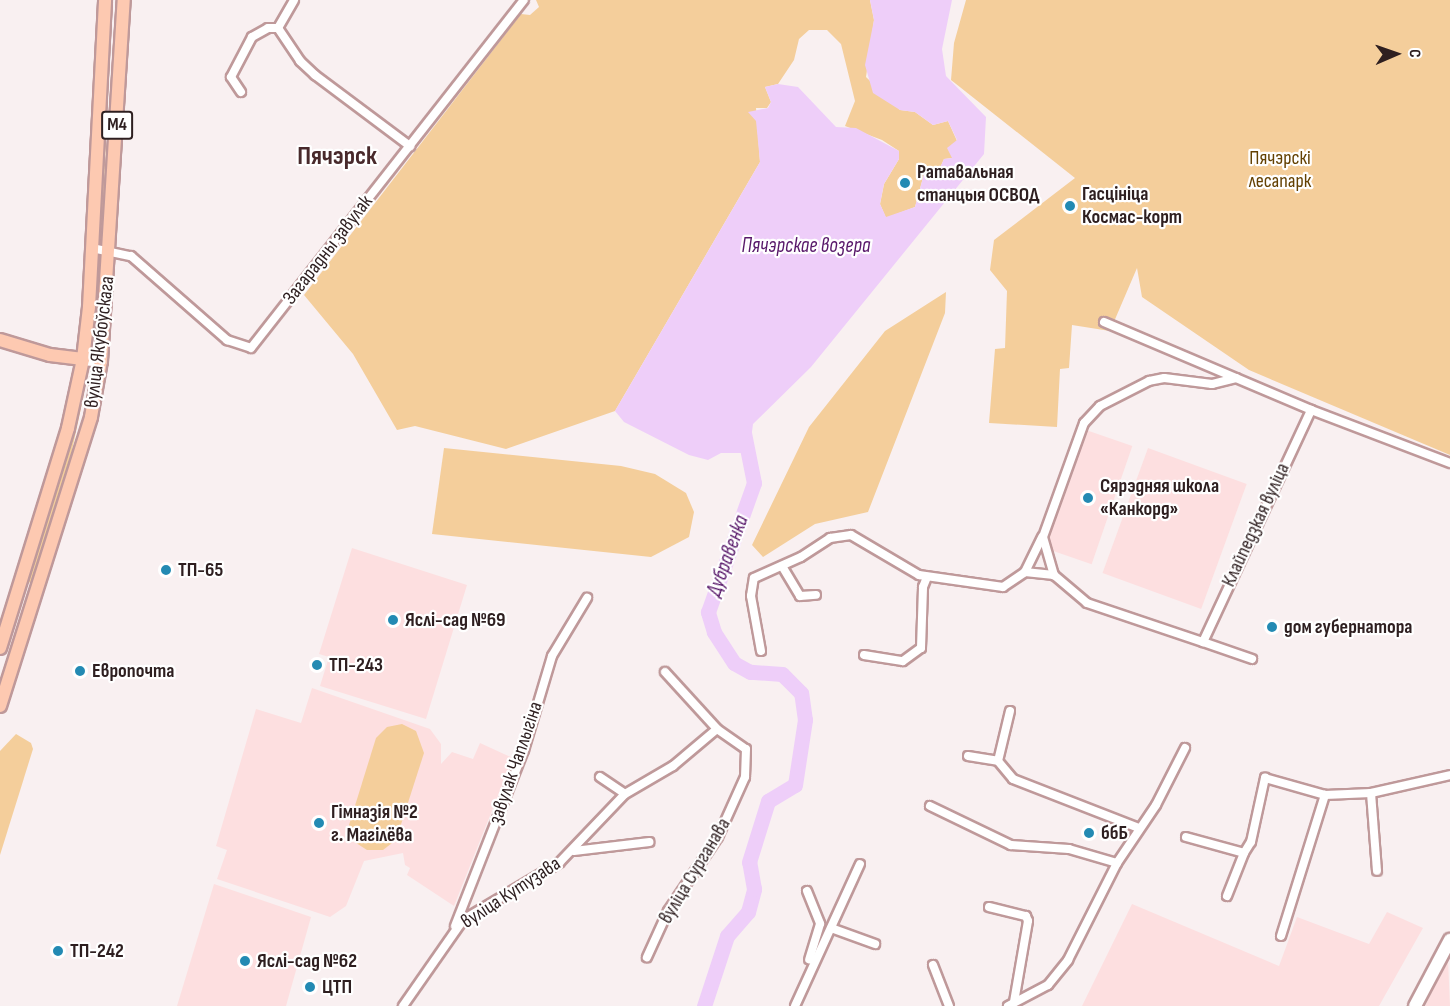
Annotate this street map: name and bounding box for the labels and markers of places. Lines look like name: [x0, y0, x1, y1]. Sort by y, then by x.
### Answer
place label: Ратавальная станцыя ОСВОД: [917, 160, 1040, 207]
marker: Ратавальная станцыя ОСВОД: [898, 176, 912, 190]
place label: Гасцініца Космас-корт: [1082, 183, 1182, 230]
marker: Гасцініца Космас-корт: [1063, 199, 1077, 213]
place label: Сярэдняя школа «Канкорд»: [1100, 474, 1219, 521]
marker: Сярэдняя школа «Канкорд»: [1081, 491, 1095, 505]
place label: ТП-65: [178, 558, 223, 582]
marker: ТП-65: [159, 563, 173, 577]
place label: Яслі-сад №69: [405, 608, 506, 632]
marker: Яслі-сад №69: [386, 613, 400, 627]
place label: дом губернатора: [1284, 615, 1413, 639]
marker: дом губернатора: [1265, 620, 1279, 634]
place label: ТП-243: [329, 653, 383, 677]
marker: ТП-243: [310, 658, 324, 672]
place label: Европочта: [92, 659, 174, 683]
marker: Европочта: [73, 664, 87, 678]
place label: Гімназія №2 г. Магілёва: [331, 800, 418, 847]
marker: Гімназія №2 г. Магілёва: [312, 816, 326, 830]
place label: ббБ: [1101, 821, 1128, 845]
marker: ббБ: [1082, 826, 1096, 840]
place label: ТП-242: [70, 939, 124, 963]
marker: ТП-242: [51, 944, 65, 958]
place label: Яслі-сад №62: [257, 949, 357, 973]
marker: Яслі-сад №62: [238, 954, 252, 968]
place label: ЦТП: [322, 975, 352, 999]
marker: ЦТП: [303, 980, 317, 994]

